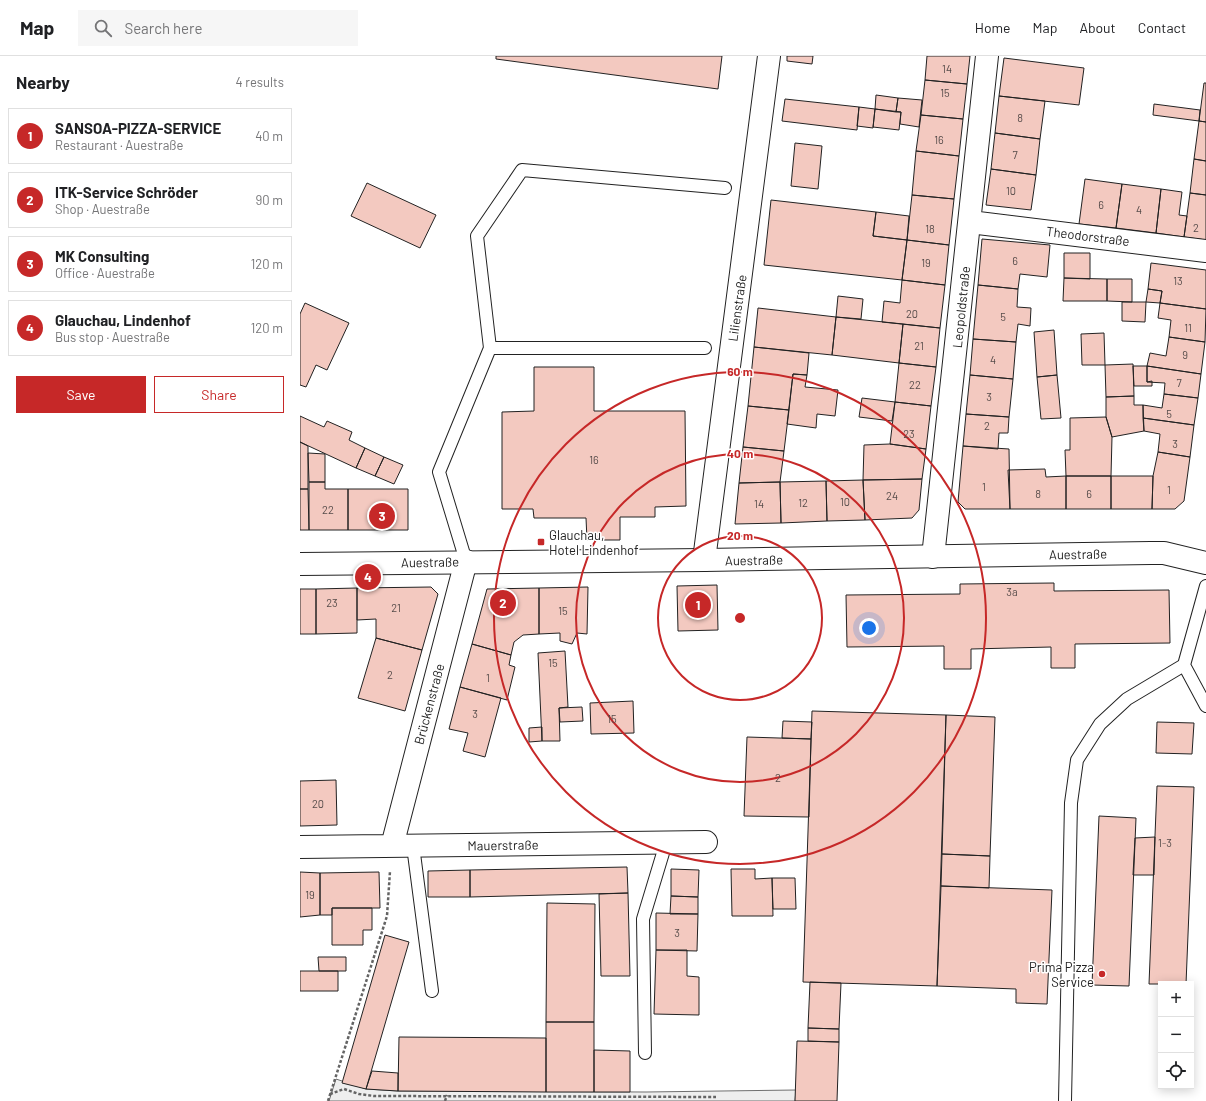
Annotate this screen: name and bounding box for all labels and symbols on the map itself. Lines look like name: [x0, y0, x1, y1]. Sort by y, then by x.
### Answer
house number: 14: [942, 62, 952, 75]
house number: 15: [940, 86, 950, 99]
house number: 8: [1017, 111, 1023, 124]
house number: 16: [934, 133, 944, 146]
house number: 7: [1012, 148, 1018, 161]
house number: 10: [1006, 184, 1016, 197]
house number: 6: [1098, 198, 1104, 211]
house number: 4: [1136, 203, 1142, 216]
house number: 2: [1193, 221, 1199, 234]
house number: 18: [925, 222, 935, 235]
street label: Theodorstraße: [1045, 223, 1131, 249]
house number: 6: [1012, 254, 1018, 267]
house number: 19: [921, 256, 931, 269]
street label: Leopoldstraße: [949, 265, 973, 349]
street label: Lilienstraße: [724, 273, 750, 343]
house number: 13: [1173, 274, 1183, 287]
house number: 20: [906, 307, 918, 320]
house number: 5: [1000, 310, 1006, 323]
house number: 11: [1184, 321, 1192, 334]
house number: 21: [914, 339, 924, 352]
house number: 9: [1182, 348, 1188, 361]
house number: 4: [990, 353, 996, 366]
text: 60 m: [727, 364, 753, 378]
house number: 7: [1176, 376, 1182, 389]
house number: 22: [909, 378, 921, 391]
house number: 3: [986, 390, 992, 403]
house number: 5: [1166, 407, 1172, 420]
house number: 2: [984, 419, 990, 432]
house number: 23: [903, 427, 915, 440]
house number: 3: [1172, 437, 1178, 450]
text: 40 m: [727, 446, 753, 460]
house number: 16: [589, 453, 599, 466]
house number: 1: [982, 480, 986, 493]
house number: 1: [1167, 483, 1171, 496]
house number: 8: [1035, 487, 1041, 500]
house number: 6: [1086, 487, 1092, 500]
house number: 24: [886, 489, 898, 502]
house number: 10: [840, 495, 850, 508]
house number: 12: [798, 496, 808, 509]
house number: 14: [754, 497, 764, 510]
pin: 3: [369, 501, 395, 531]
house number: 22: [322, 503, 334, 516]
place label: Glauchau, Hotel Lindenhof: [549, 527, 639, 558]
text: 20 m: [727, 528, 753, 542]
marker: Glauchau, Hotel Lindenhof: [536, 537, 546, 547]
street label: Auestraße: [1049, 545, 1107, 563]
street label: Auestraße: [725, 551, 783, 569]
street label: Auestraße: [401, 553, 459, 571]
pin: 4: [355, 562, 381, 592]
house number: 3a: [1006, 585, 1018, 598]
pin: 2: [490, 588, 516, 618]
pin: 1: [685, 590, 711, 620]
house number: 23: [326, 596, 338, 609]
house number: 21: [391, 601, 401, 614]
house number: 15: [558, 604, 568, 617]
centre of rings: [733, 611, 747, 625]
your location: [859, 618, 879, 638]
house number: 15: [548, 656, 558, 669]
street label: Brückenstraße: [410, 662, 448, 746]
house number: 2: [387, 668, 393, 681]
house number: 1: [486, 671, 490, 684]
house number: 3: [472, 707, 478, 720]
house number: 15: [607, 712, 617, 725]
house number: 2: [775, 771, 781, 784]
house number: 20: [312, 797, 324, 810]
street label: Mauerstraße: [467, 836, 539, 854]
house number: 1-3: [1158, 836, 1172, 849]
house number: 19: [305, 888, 315, 901]
house number: 3: [674, 926, 680, 939]
place label: Prima Pizza Service: [1029, 959, 1094, 990]
marker: Prima Pizza Service: [1097, 969, 1107, 979]

